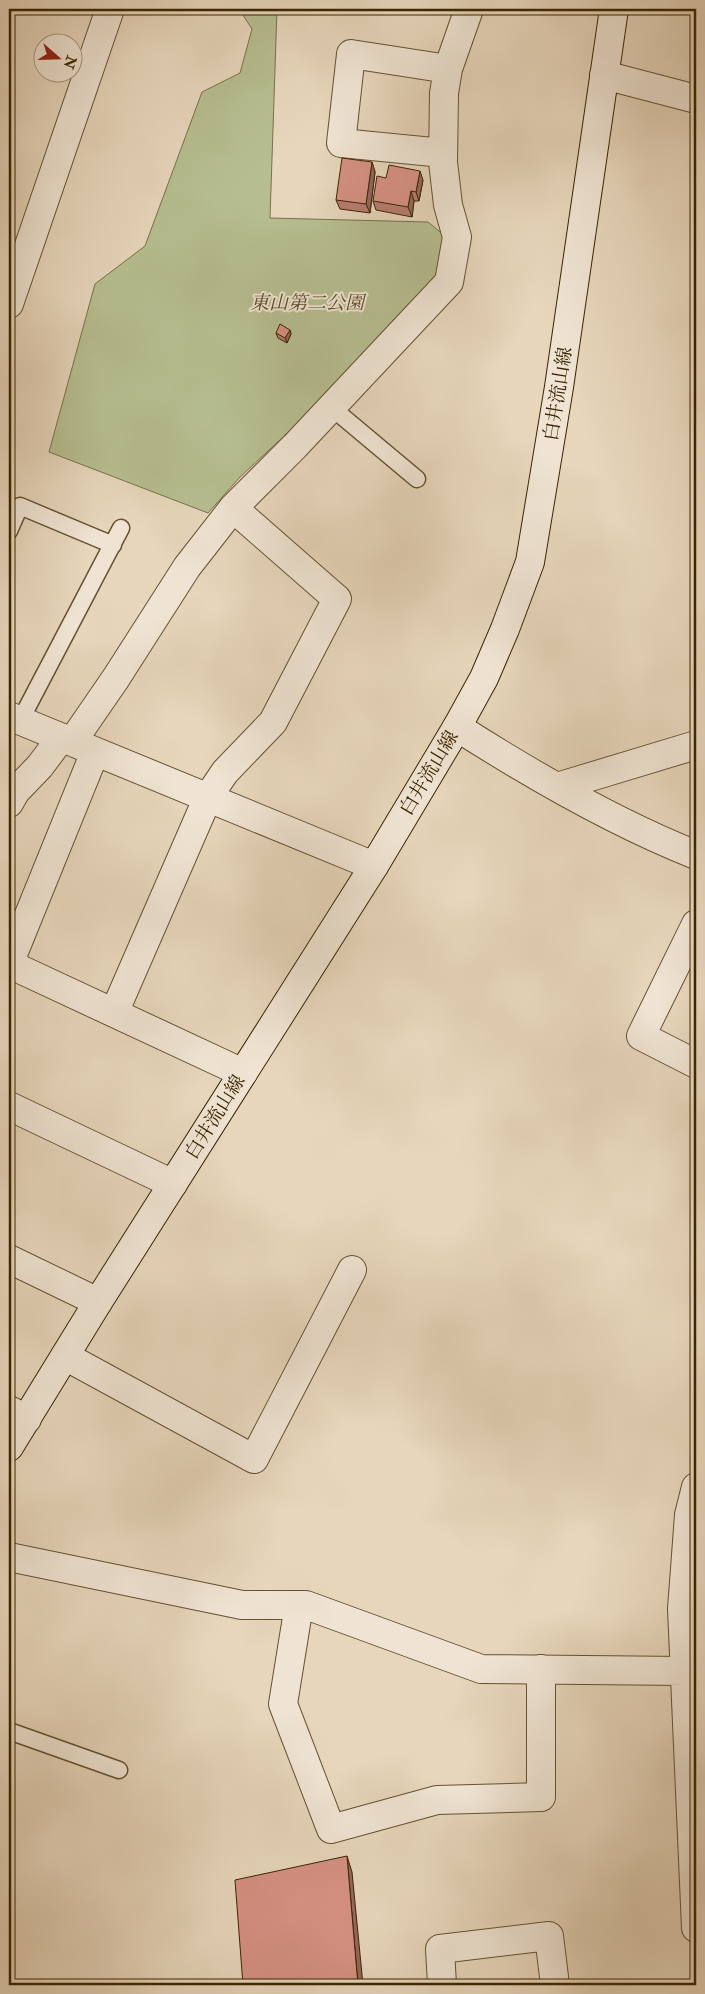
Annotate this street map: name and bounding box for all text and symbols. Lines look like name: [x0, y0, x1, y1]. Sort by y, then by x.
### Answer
north arrow: [32, 32, 82, 82]
text: N: [59, 53, 80, 72]
park label: 東山第二公園: [250, 291, 367, 315]
street label: 白井流山線: [539, 345, 577, 443]
street label: 白井流山線: [394, 726, 464, 820]
street label: 白井流山線: [180, 1070, 250, 1164]

